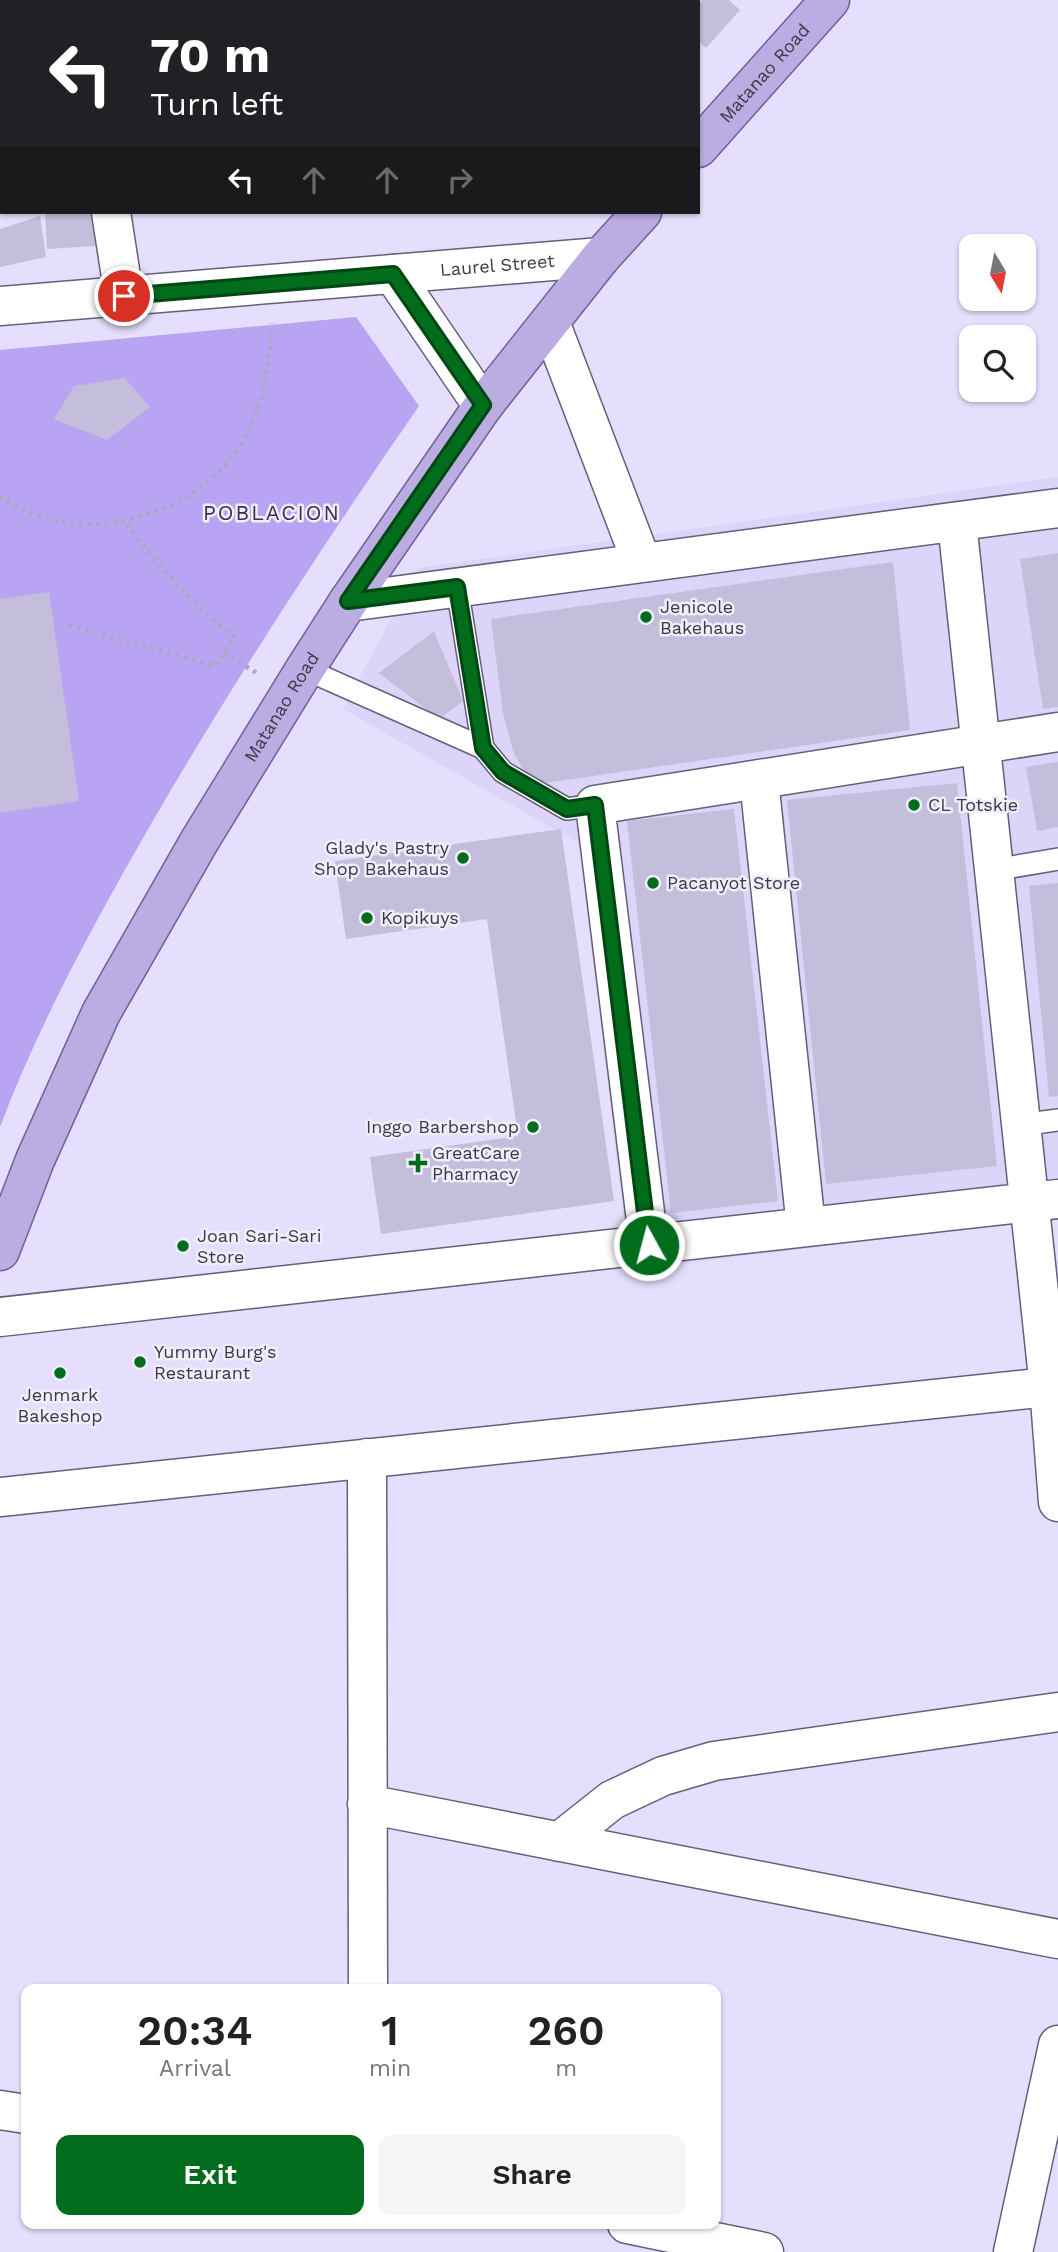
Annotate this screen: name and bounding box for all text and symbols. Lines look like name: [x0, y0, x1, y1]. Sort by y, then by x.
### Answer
street label: Matanao Road: [715, 19, 814, 127]
text: 70 m: [150, 26, 270, 84]
icon: left: [35, 28, 126, 119]
text: Turn left: [150, 85, 283, 123]
icon: left: [222, 161, 260, 199]
icon: ahead: [295, 161, 333, 199]
icon: ahead: [368, 161, 406, 199]
icon: right: [441, 161, 479, 199]
north arrow: [959, 234, 1036, 312]
map controls: [959, 234, 1036, 402]
street label: Laurel Street: [439, 250, 556, 280]
pin: [94, 266, 154, 326]
icon: arrive: [105, 277, 143, 315]
button: search: [959, 325, 1036, 402]
district label: POBLACION: [203, 500, 341, 525]
place label: Jenicole Bakehaus: [660, 596, 744, 638]
marker: Jenicole Bakehaus: [638, 609, 654, 625]
street label: Matanao Road: [240, 648, 323, 766]
place label: CL Totskie: [928, 794, 1018, 815]
marker: CL Totskie: [906, 797, 922, 813]
place label: Glady's Pastry Shop Bakehaus: [314, 837, 450, 879]
marker: Glady's Pastry Shop Bakehaus: [455, 850, 471, 866]
place label: Pacanyot Store: [667, 872, 800, 893]
marker: Pacanyot Store: [645, 875, 661, 891]
place label: Kopikuys: [381, 907, 459, 928]
marker: Kopikuys: [359, 910, 375, 926]
place label: Inggo Barbershop: [366, 1116, 519, 1137]
marker: Inggo Barbershop: [525, 1119, 541, 1135]
place label: GreatCare Pharmacy: [432, 1142, 520, 1184]
marker: GreatCare Pharmacy: [410, 1155, 426, 1171]
position arrow: [612, 1208, 686, 1282]
place label: Joan Sari-Sari Store: [197, 1225, 321, 1267]
marker: Joan Sari-Sari Store: [175, 1238, 191, 1254]
place label: Yummy Burg's Restaurant: [154, 1341, 276, 1383]
marker: Yummy Burg's Restaurant: [132, 1354, 148, 1370]
marker: Jenmark Bakeshop: [52, 1365, 68, 1381]
place label: Jenmark Bakeshop: [18, 1384, 102, 1426]
text: 20:34: [137, 2006, 253, 2055]
text: 1: [381, 2006, 399, 2055]
text: 260: [527, 2006, 605, 2055]
text: Arrival: [159, 2055, 231, 2082]
text: min: [369, 2055, 411, 2082]
text: m: [555, 2055, 577, 2082]
button: Exit: [56, 2135, 364, 2215]
button: Share: [378, 2135, 686, 2215]

